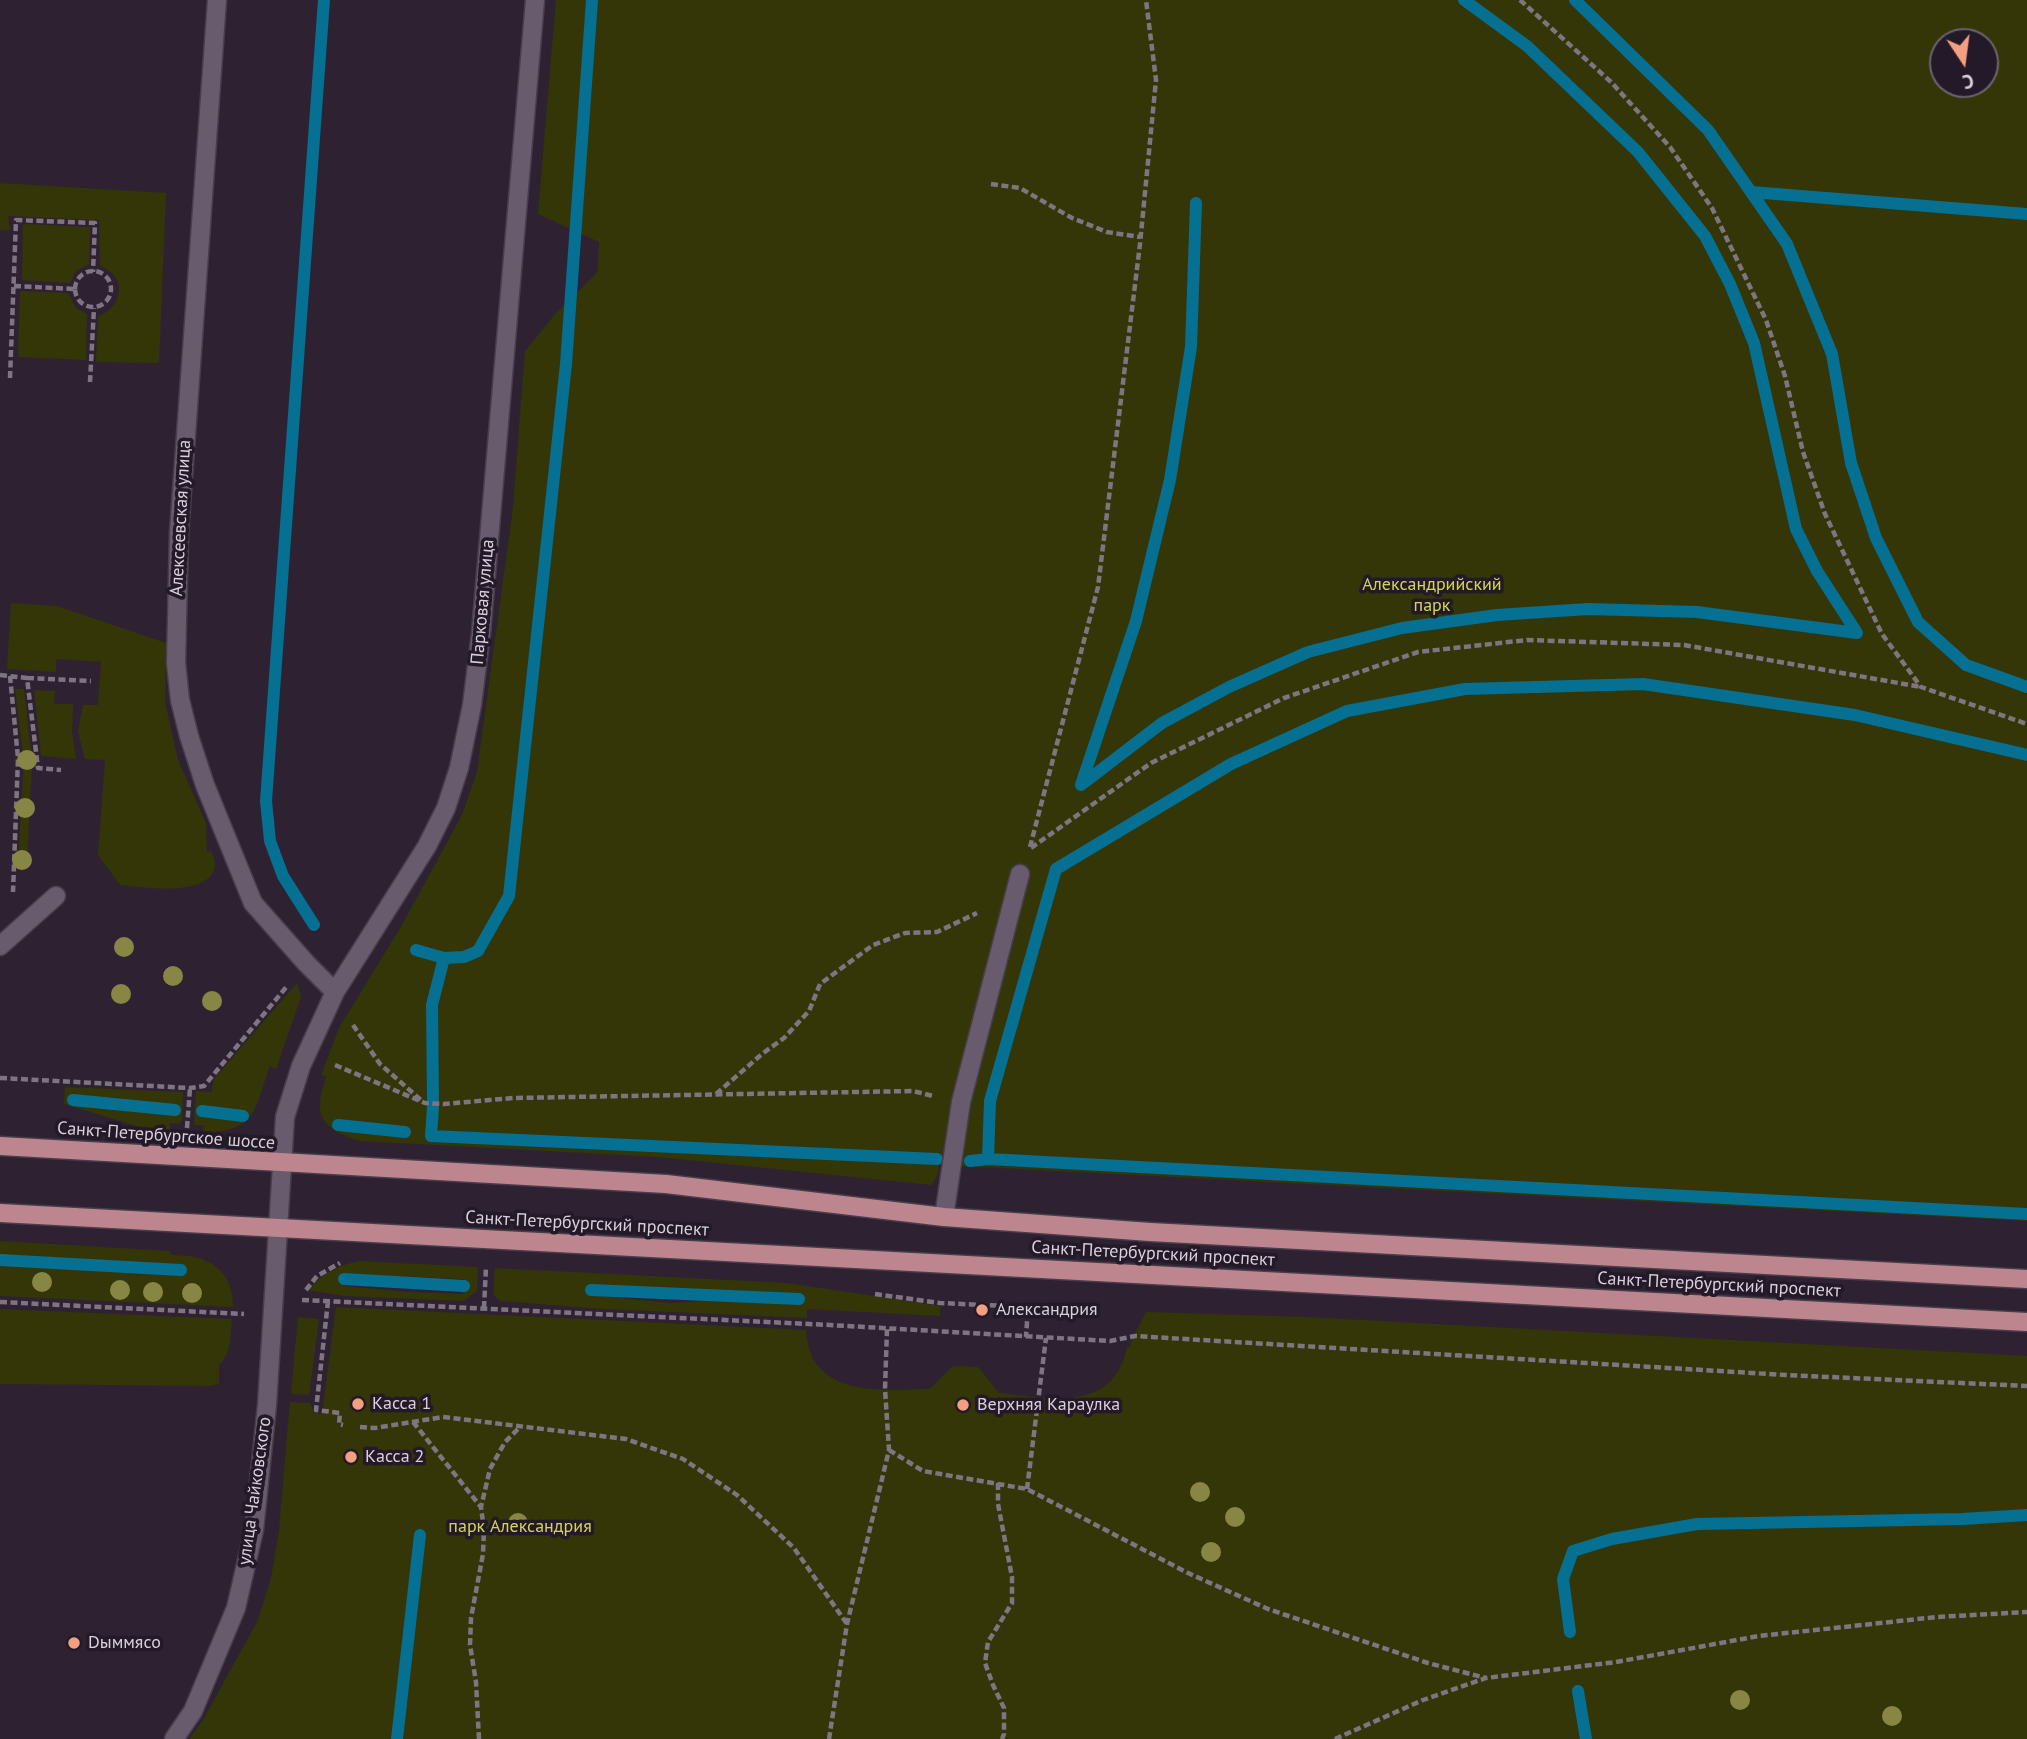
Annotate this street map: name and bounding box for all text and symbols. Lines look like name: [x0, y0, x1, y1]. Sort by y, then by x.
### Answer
north arrow: [1929, 28, 1999, 98]
text: С: [1960, 69, 1976, 94]
street label: Алексеевская улица: [166, 439, 196, 597]
street label: Парковая улица: [467, 538, 499, 666]
park label: Александрийский парк: [1362, 574, 1502, 616]
street label: Санкт-Петербургское шоссе: [56, 1118, 276, 1154]
street label: Санкт-Петербургский проспект: [465, 1207, 709, 1241]
street label: Санкт-Петербургский проспект: [1031, 1237, 1275, 1271]
street label: Санкт-Петербургский проспект: [1597, 1268, 1841, 1302]
place label: Александрия: [996, 1299, 1098, 1321]
marker: Александрия: [974, 1302, 990, 1318]
place label: Касса 1: [372, 1393, 431, 1415]
place label: Верхняя Караулка: [977, 1394, 1120, 1416]
marker: Касса 1: [350, 1396, 366, 1412]
marker: Верхняя Караулка: [955, 1397, 971, 1413]
street label: улица Чайковского: [234, 1415, 276, 1567]
place label: Касса 2: [365, 1446, 424, 1468]
marker: Касса 2: [343, 1449, 359, 1465]
park label: парк Александрия: [448, 1516, 592, 1538]
place label: Dыммясо: [88, 1632, 161, 1654]
marker: Dыммясо: [66, 1635, 82, 1651]

